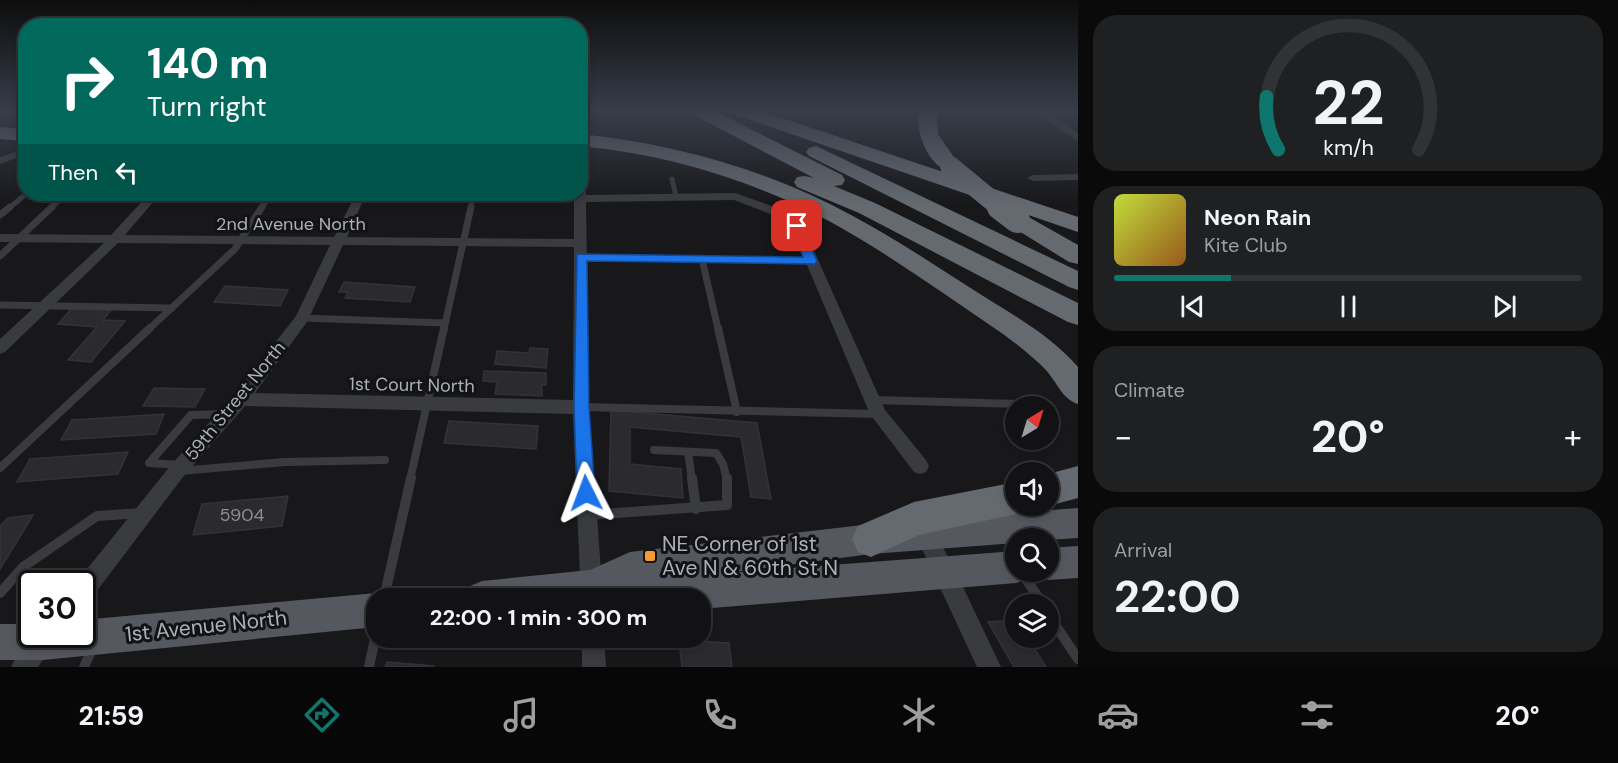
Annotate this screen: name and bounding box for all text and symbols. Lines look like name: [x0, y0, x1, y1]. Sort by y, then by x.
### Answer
text: 140 m: [147, 36, 269, 91]
icon: right: [48, 42, 126, 120]
text: 22: [1312, 62, 1384, 143]
text: Turn right: [147, 89, 267, 124]
text: km/h: [1323, 134, 1373, 162]
icon: left: [110, 156, 143, 189]
text: Then: [48, 158, 98, 187]
pin: [771, 200, 822, 251]
text: Neon Rain: [1204, 203, 1311, 232]
icon: arrive: [780, 209, 813, 242]
street label: 2nd Avenue North: [216, 212, 366, 236]
text: Kite Club: [1204, 232, 1288, 258]
icon: previous: [1176, 290, 1209, 323]
icon: pause: [1332, 290, 1365, 323]
icon: next: [1488, 290, 1521, 323]
street label: 59th Street North: [179, 336, 291, 466]
street label: 1st Court North: [349, 372, 475, 398]
text: Climate: [1114, 377, 1185, 403]
north arrow: [1005, 396, 1059, 450]
map controls: [1005, 396, 1059, 648]
text: 20°: [1311, 407, 1385, 466]
text: −: [1114, 415, 1132, 458]
text: +: [1564, 415, 1582, 458]
position arrow: [554, 461, 618, 525]
button: sound: [1005, 462, 1059, 516]
house number: 5904: [220, 503, 265, 527]
button: search: [1005, 528, 1059, 582]
place label: NE Corner of 1st Ave N & 60th St N: [662, 530, 838, 582]
text: Arrival: [1114, 537, 1172, 563]
marker: NE Corner of 1st Ave N & 60th St N: [643, 549, 657, 563]
text: 22:00: [1114, 567, 1241, 626]
speed limit sign: 30: [18, 570, 96, 648]
button: layers: [1005, 594, 1059, 648]
text: 22:00 · 1 min · 300 m: [430, 603, 647, 632]
street label: 1st Avenue North: [124, 604, 288, 648]
icon: directions: [301, 694, 343, 736]
icon: music: [500, 694, 542, 736]
icon: phone: [699, 694, 741, 736]
icon: climate: [898, 694, 940, 736]
icon: car: [1097, 694, 1139, 736]
icon: filters: [1296, 694, 1338, 736]
text: 21:59: [79, 698, 144, 733]
text: 20°: [1495, 698, 1539, 733]

